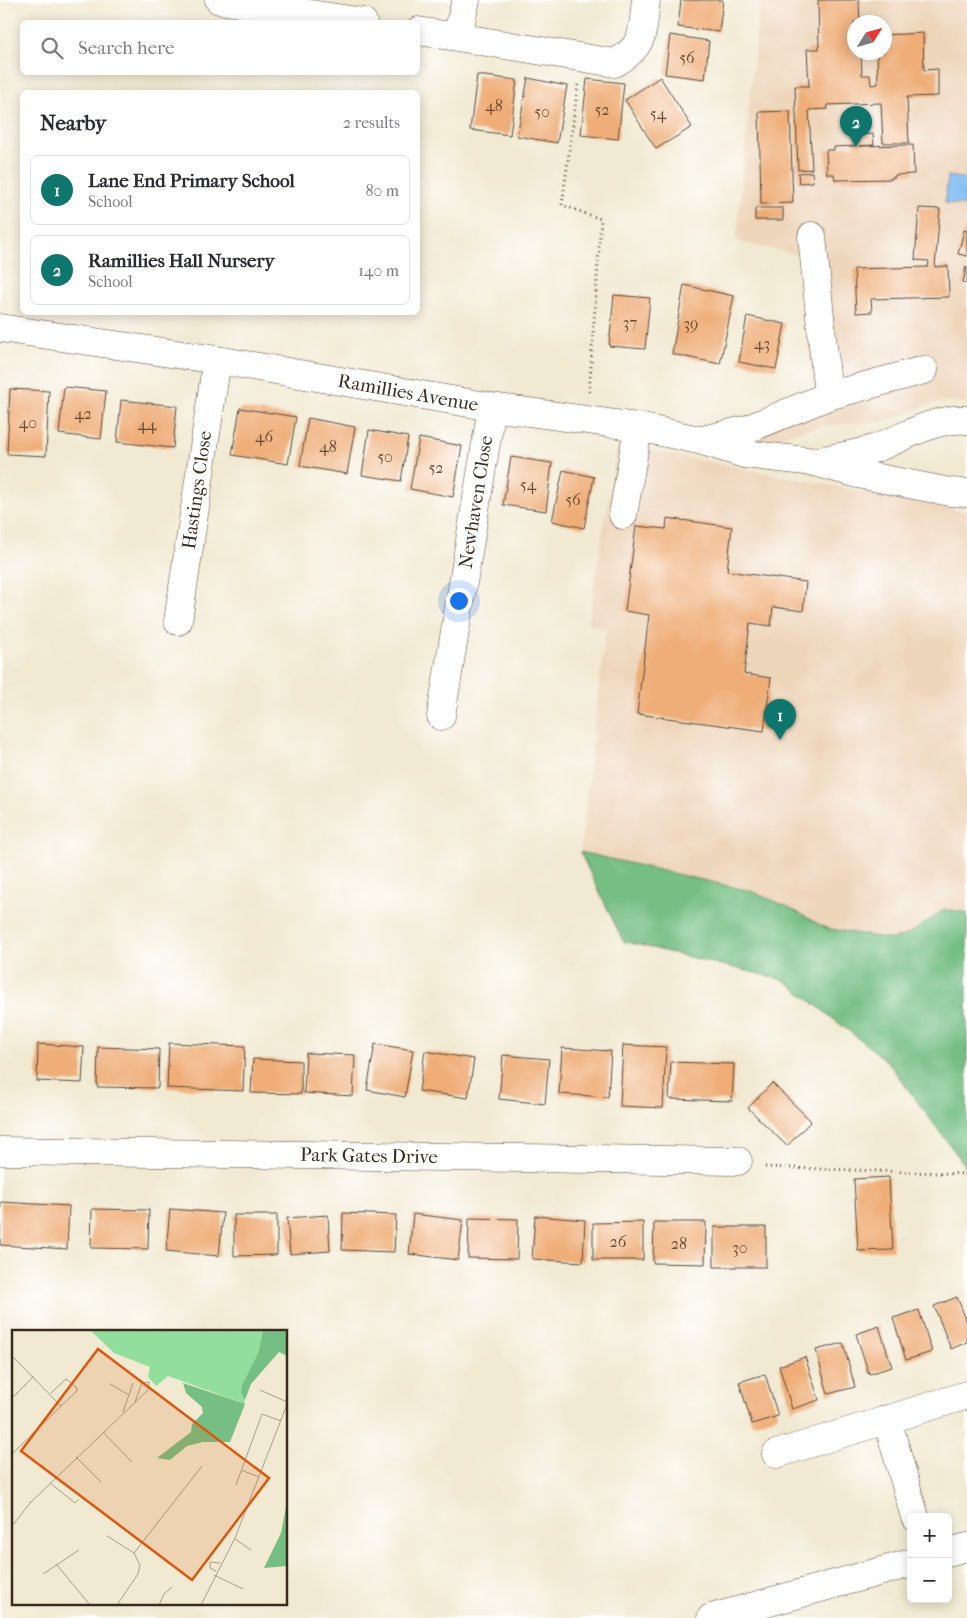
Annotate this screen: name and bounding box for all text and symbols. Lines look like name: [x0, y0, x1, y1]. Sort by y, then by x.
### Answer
north arrow: [847, 15, 892, 60]
search box: [20, 20, 420, 75]
icon: search: [38, 34, 66, 62]
text: Search here: [78, 37, 174, 59]
house number: 56: [679, 48, 695, 67]
house number: 48: [485, 96, 503, 115]
house number: 52: [594, 100, 610, 119]
house number: 50: [534, 102, 550, 121]
house number: 54: [650, 104, 667, 123]
pin: 2: [840, 106, 872, 147]
text: Nearby: [40, 111, 106, 135]
text: 2 results: [343, 113, 400, 132]
text: Lane End Primary School: [88, 170, 295, 192]
text: 1: [54, 181, 60, 200]
text: 80 m: [365, 181, 399, 200]
text: School: [88, 192, 133, 211]
text: Ramillies Hall Nursery: [88, 250, 275, 272]
text: 2: [53, 261, 61, 280]
text: 140 m: [358, 261, 399, 280]
text: School: [88, 272, 133, 291]
house number: 37: [623, 313, 637, 332]
house number: 39: [684, 314, 698, 333]
house number: 43: [754, 334, 770, 353]
street label: Ramillies Avenue: [336, 370, 480, 416]
house number: 42: [74, 404, 92, 423]
house number: 40: [19, 413, 37, 432]
house number: 44: [138, 415, 157, 434]
house number: 46: [255, 427, 273, 446]
street label: Hastings Close: [178, 429, 216, 551]
street label: Newhaven Close: [455, 434, 497, 570]
house number: 48: [319, 437, 337, 456]
house number: 50: [377, 447, 393, 466]
house number: 52: [428, 458, 444, 477]
house number: 54: [520, 475, 537, 494]
house number: 56: [565, 490, 581, 509]
your location: [446, 588, 472, 614]
pin: 1: [764, 699, 796, 740]
street label: Park Gates Drive: [300, 1144, 438, 1168]
house number: 26: [610, 1232, 627, 1251]
house number: 28: [671, 1234, 687, 1253]
house number: 30: [732, 1238, 748, 1257]
inset map: [12, 1330, 288, 1606]
map controls: [907, 1513, 952, 1603]
button: +: [907, 1513, 952, 1558]
button: −: [907, 1558, 952, 1603]

